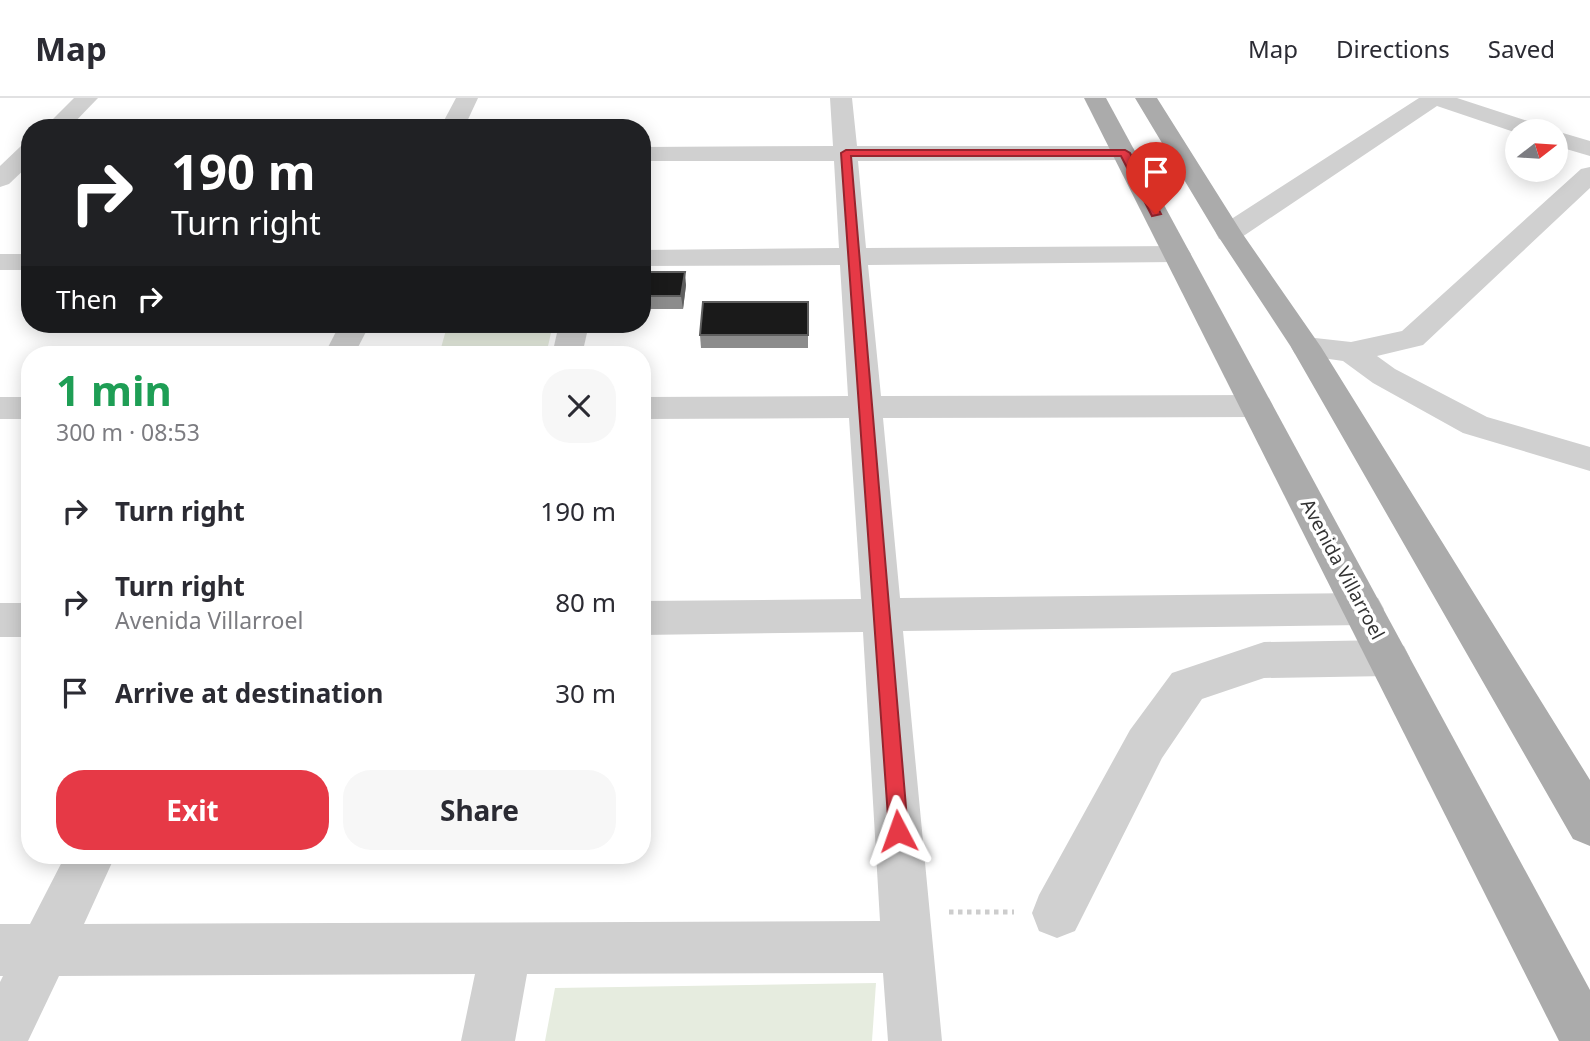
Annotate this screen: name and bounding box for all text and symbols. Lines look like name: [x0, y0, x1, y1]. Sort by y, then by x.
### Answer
text: Map: [35, 26, 107, 71]
text: Map: [1248, 32, 1298, 65]
text: Directions: [1336, 32, 1450, 65]
text: Saved: [1488, 32, 1555, 65]
north arrow: [1505, 119, 1568, 182]
map controls: [1505, 119, 1568, 182]
text: 190 m: [171, 138, 316, 204]
pin: [1126, 142, 1186, 214]
icon: right: [56, 147, 147, 238]
icon: arrive: [1137, 153, 1175, 191]
text: Turn right: [171, 201, 321, 244]
icon: right: [131, 280, 169, 318]
text: Then: [56, 281, 117, 317]
text: 1 min: [56, 361, 172, 418]
button: close: [542, 369, 616, 443]
text: 300 m · 08:53: [56, 416, 200, 448]
icon: right: [56, 492, 94, 530]
text: Turn right: [115, 493, 245, 529]
text: 190 m: [540, 493, 616, 529]
street label: Avenida Villarroel: [1295, 494, 1391, 644]
text: Turn right: [115, 568, 245, 604]
icon: right: [56, 583, 94, 621]
text: 80 m: [555, 584, 616, 620]
text: Avenida Villarroel: [115, 604, 303, 636]
icon: arrive: [56, 674, 94, 712]
text: Arrive at destination: [115, 675, 384, 711]
text: 30 m: [555, 675, 616, 711]
button: Exit: [56, 770, 329, 850]
button: Share: [343, 770, 616, 850]
position arrow: [861, 794, 935, 868]

